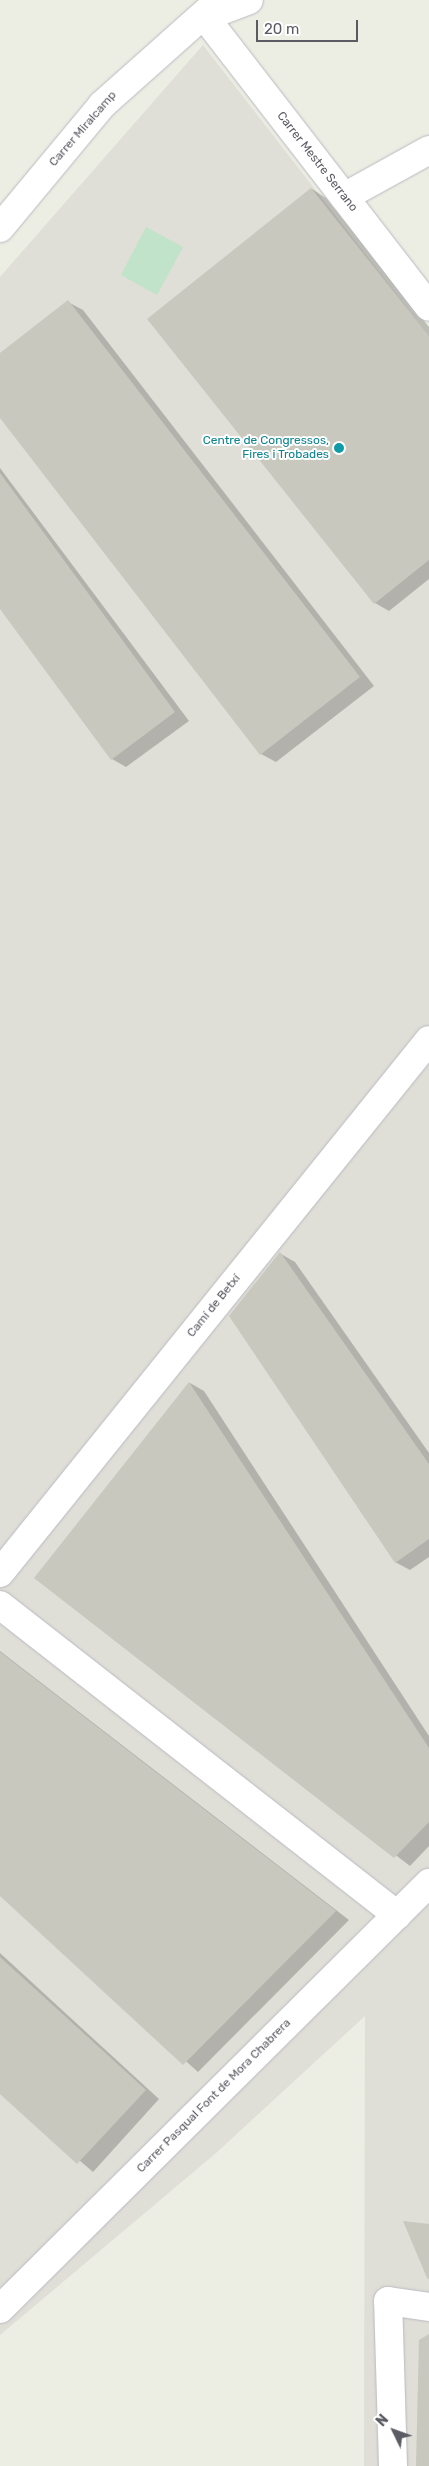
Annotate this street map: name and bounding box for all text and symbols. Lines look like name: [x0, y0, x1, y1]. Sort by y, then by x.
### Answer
scale bar: [259, 10, 362, 42]
text: 20 m: [264, 20, 299, 38]
street label: Carrer Miralcamp: [46, 88, 120, 170]
street label: Carrer Mestre Serrano: [273, 109, 361, 215]
place label: Centre de Congressos, Fires i Trobades: [203, 434, 329, 462]
marker: Centre de Congressos, Fires i Trobades: [333, 442, 345, 454]
street label: Camí de Betxí: [184, 1272, 244, 1340]
street label: Carrer Pasqual Font de Mora Chabrera: [134, 2016, 294, 2176]
north arrow: [369, 2406, 419, 2456]
text: N: [373, 2411, 392, 2430]

